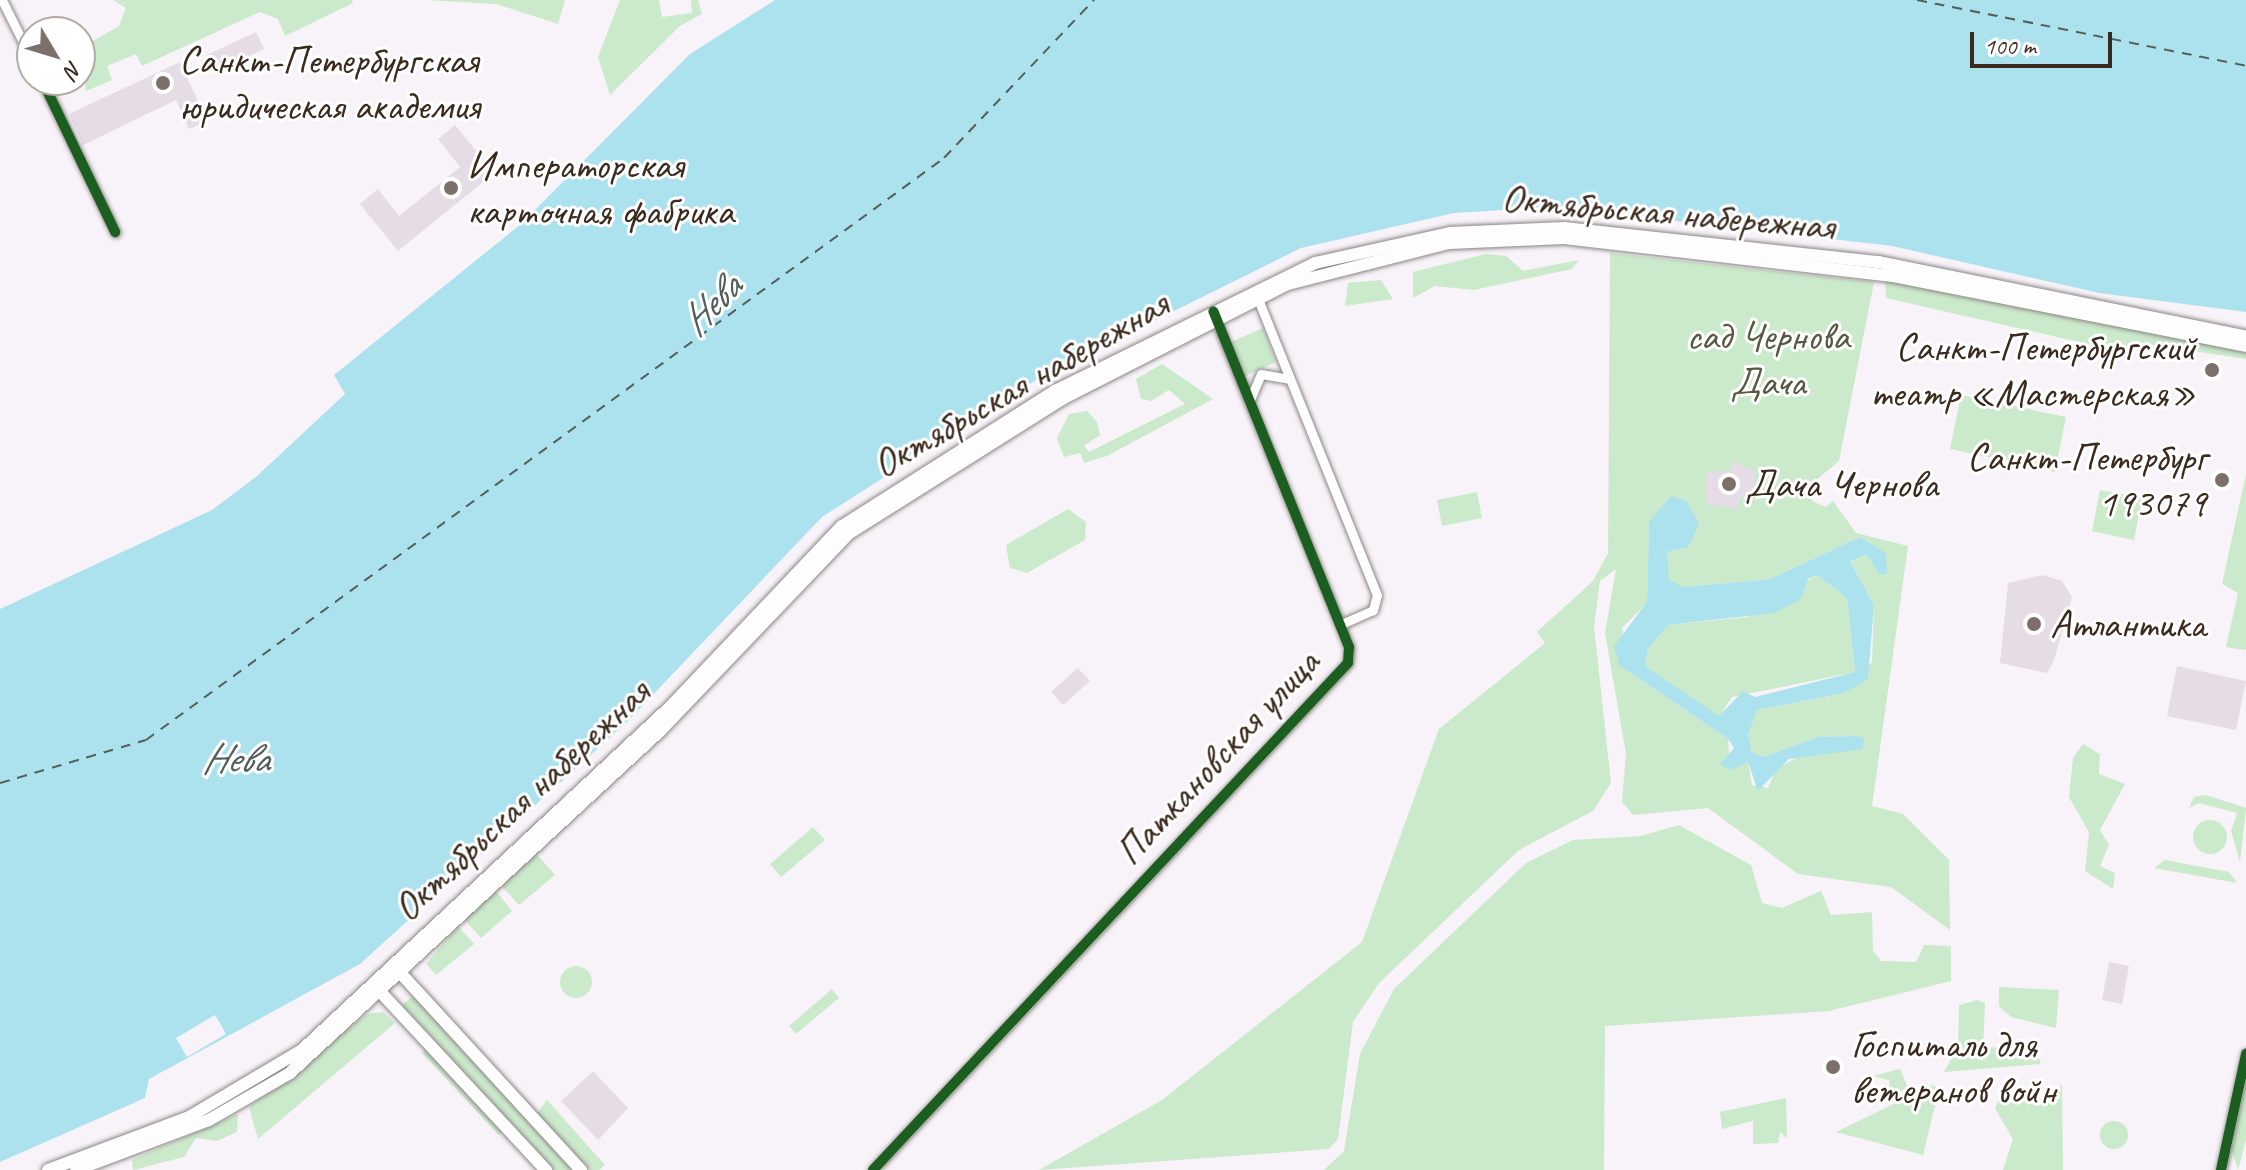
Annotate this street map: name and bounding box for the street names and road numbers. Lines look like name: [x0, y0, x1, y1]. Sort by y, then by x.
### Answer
street label: Октябрьская набережная: [1500, 174, 1836, 250]
street label: Октябрьская набережная: [864, 280, 1176, 488]
street label: Паткановская улица: [1104, 638, 1330, 876]
street label: Октябрьская набережная: [383, 669, 659, 931]

